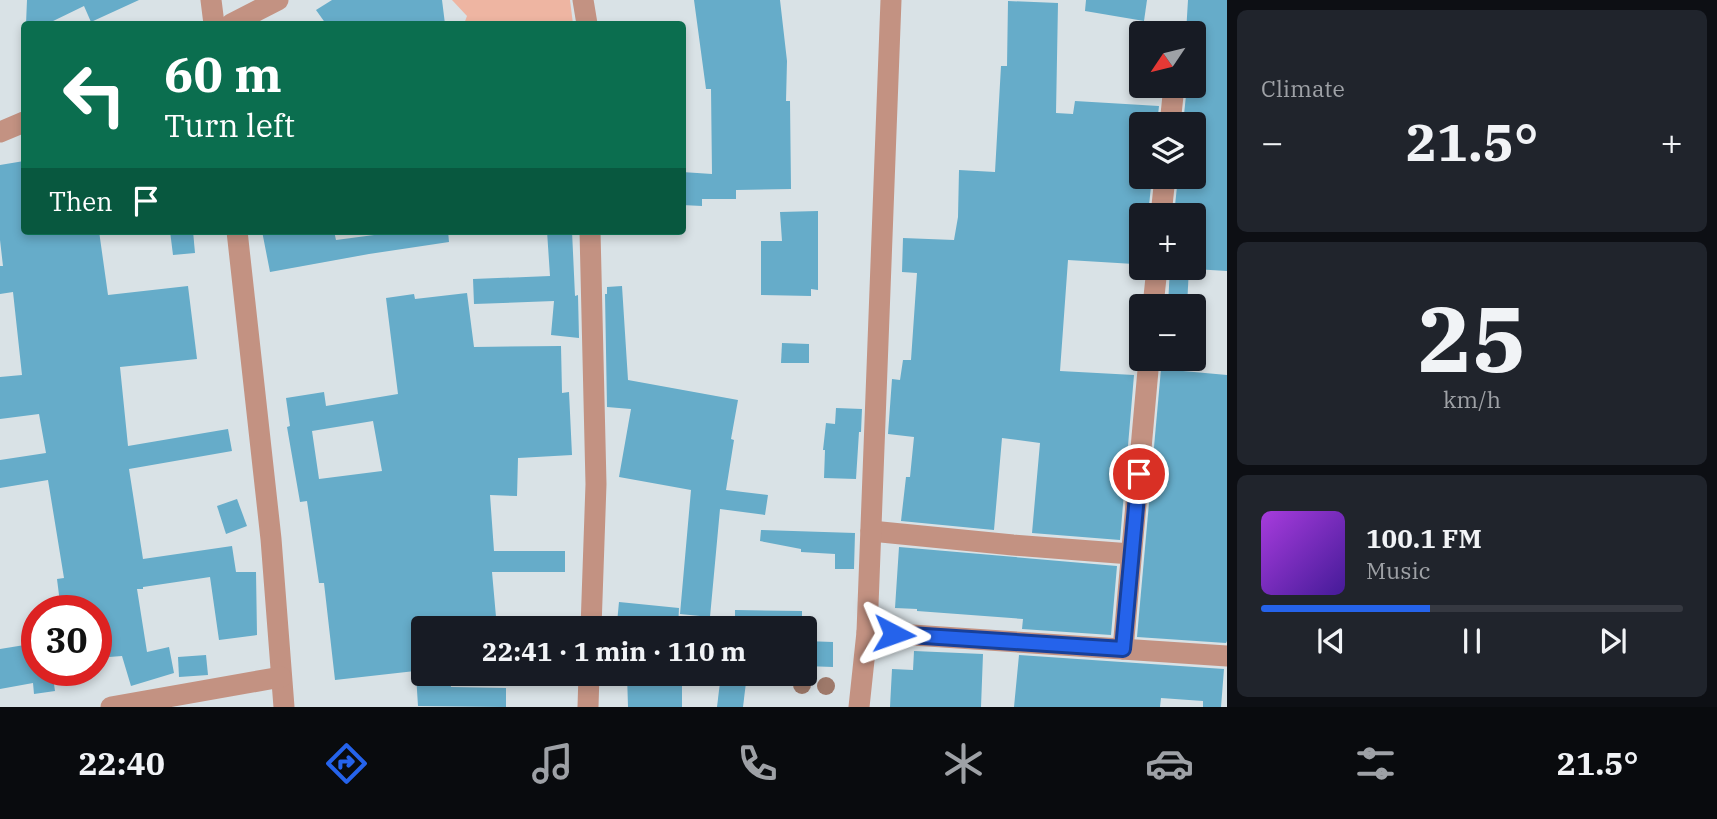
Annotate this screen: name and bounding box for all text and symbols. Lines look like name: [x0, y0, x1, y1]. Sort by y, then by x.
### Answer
north arrow: [1129, 21, 1206, 98]
map controls: [1129, 21, 1206, 371]
text: 60 m: [164, 42, 282, 105]
icon: left: [49, 49, 140, 140]
text: Climate: [1261, 73, 1345, 103]
text: Turn left: [164, 104, 295, 146]
text: 21.5°: [1406, 108, 1538, 175]
button: layers: [1129, 112, 1206, 189]
text: −: [1261, 117, 1284, 166]
text: +: [1660, 117, 1683, 166]
icon: arrive: [127, 182, 165, 220]
text: Then: [49, 184, 113, 218]
button: +: [1129, 203, 1206, 280]
text: 25: [1417, 279, 1527, 397]
button: −: [1129, 294, 1206, 371]
text: km/h: [1443, 384, 1501, 414]
pin: [1109, 444, 1169, 504]
icon: arrive: [1120, 455, 1158, 493]
text: 100.1 FM: [1366, 521, 1482, 555]
text: Music: [1366, 555, 1431, 585]
speed limit sign: 30: [21, 595, 112, 686]
position arrow: [857, 597, 931, 671]
icon: previous: [1312, 622, 1350, 660]
icon: pause: [1453, 622, 1491, 660]
icon: next: [1594, 622, 1632, 660]
text: 22:41 · 1 min · 110 m: [482, 634, 746, 668]
icon: directions: [322, 739, 371, 788]
icon: music: [528, 739, 577, 788]
icon: phone: [733, 739, 782, 788]
icon: climate: [939, 739, 988, 788]
icon: car: [1145, 739, 1194, 788]
icon: filters: [1351, 739, 1400, 788]
text: 22:40: [78, 742, 165, 784]
text: 21.5°: [1557, 742, 1639, 784]

